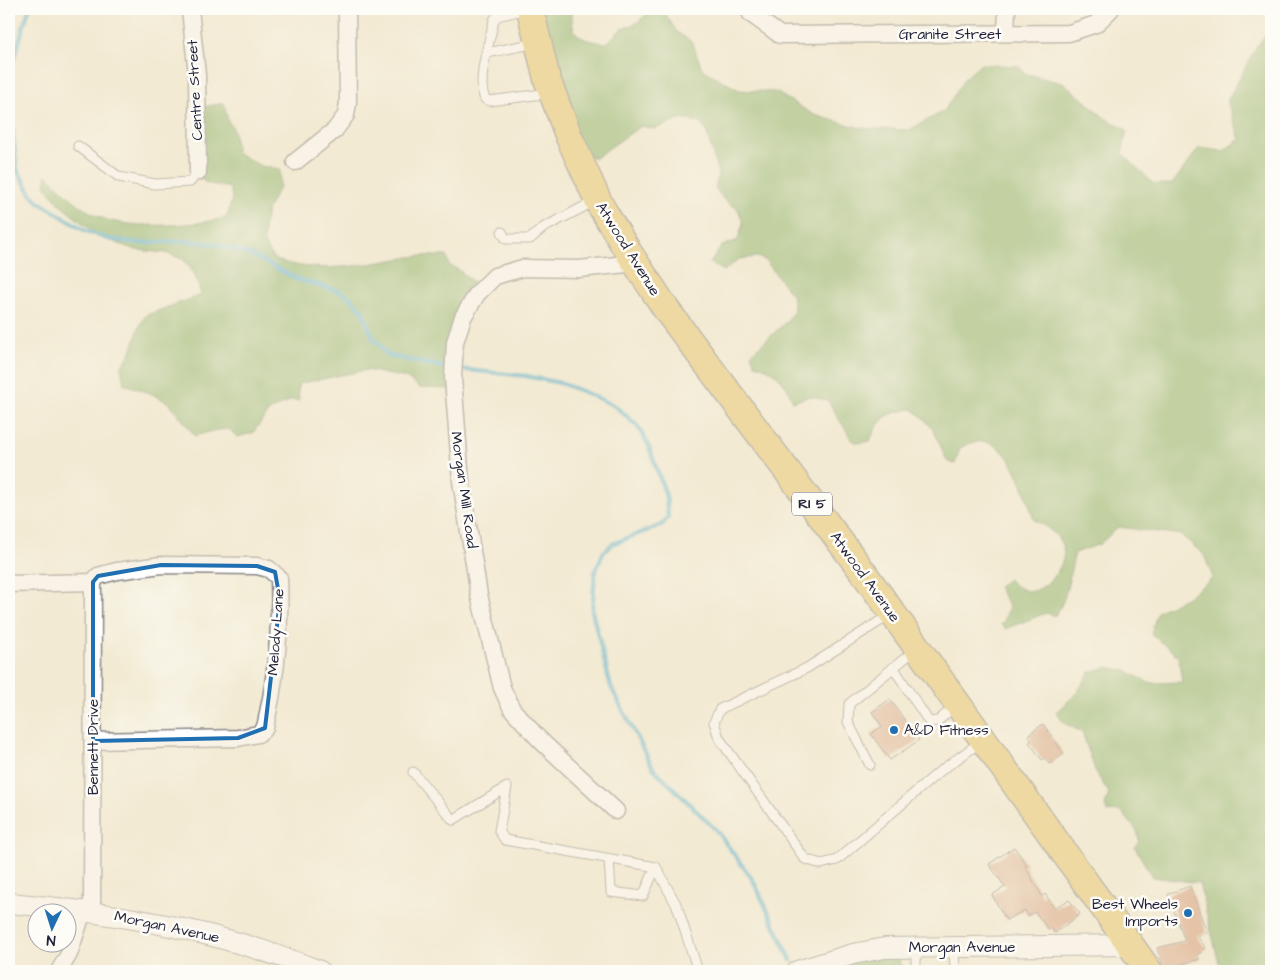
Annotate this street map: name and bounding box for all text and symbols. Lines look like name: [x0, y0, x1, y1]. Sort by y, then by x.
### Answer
street label: Granite Street: [899, 24, 1001, 45]
street label: Centre Street: [182, 39, 208, 141]
street label: Atwood Avenue: [591, 198, 665, 300]
street label: Morgan Mill Road: [444, 430, 483, 550]
road number: RI 5: [792, 492, 832, 516]
street label: Atwood Avenue: [825, 528, 905, 626]
street label: Melody Lane: [262, 588, 291, 676]
street label: Bennett Drive: [83, 699, 104, 795]
place label: A&D Fitness: [904, 720, 989, 741]
marker: A&D Fitness: [888, 724, 900, 736]
place label: Best Wheels Imports: [1092, 894, 1178, 932]
north arrow: [28, 902, 78, 952]
street label: Morgan Avenue: [112, 906, 221, 949]
marker: Best Wheels Imports: [1182, 907, 1194, 919]
text: N: [46, 930, 56, 950]
street label: Morgan Avenue: [909, 937, 1015, 959]

